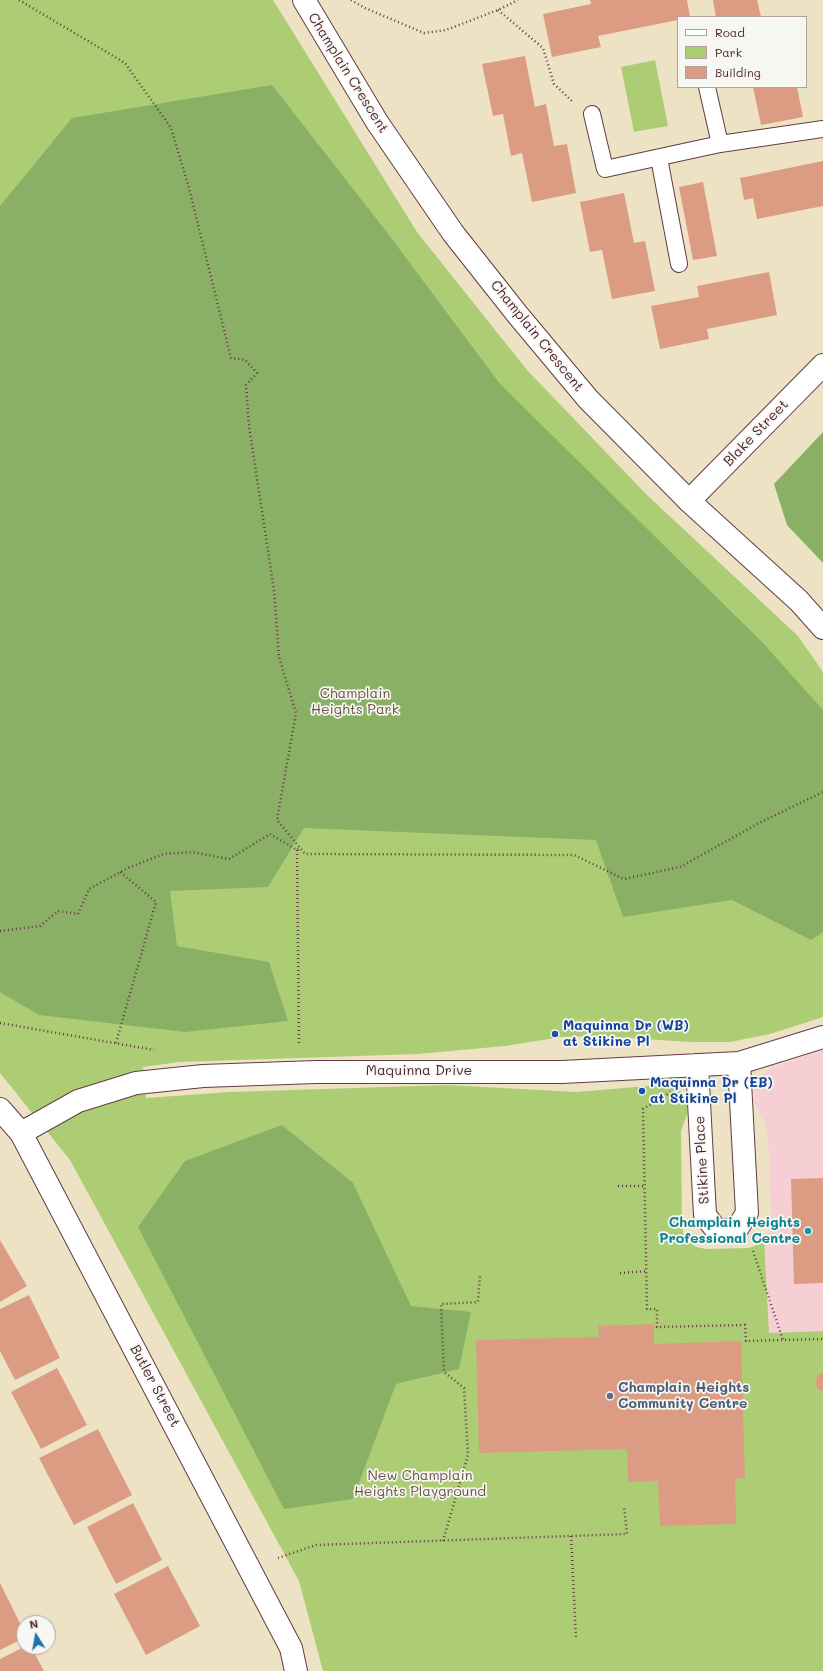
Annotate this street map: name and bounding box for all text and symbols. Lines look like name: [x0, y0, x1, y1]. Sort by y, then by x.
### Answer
street label: Champlain Crescent: [304, 10, 392, 136]
legend: [677, 16, 807, 88]
text: Road: [715, 24, 745, 40]
text: Park: [715, 44, 742, 60]
text: Building: [715, 64, 761, 80]
street label: Champlain Crescent: [487, 277, 587, 395]
street label: Blake Street: [720, 396, 792, 470]
park label: Champlain Heights Park: [311, 686, 399, 718]
place label: Maquinna Dr (WB) at Stikine Pl: [563, 1018, 689, 1050]
marker: Maquinna Dr (WB) at Stikine Pl: [550, 1029, 560, 1039]
street label: Maquinna Drive: [366, 1063, 472, 1079]
place label: Maquinna Dr (EB) at Stikine Pl: [650, 1075, 773, 1108]
marker: Maquinna Dr (EB) at Stikine Pl: [637, 1086, 647, 1096]
street label: Stikine Place: [691, 1115, 713, 1205]
place label: Champlain Heights Professional Centre: [659, 1215, 800, 1248]
marker: Champlain Heights Professional Centre: [803, 1226, 813, 1236]
street label: Butler Street: [126, 1342, 184, 1430]
place label: Champlain Heights Community Centre: [618, 1380, 749, 1412]
marker: Champlain Heights Community Centre: [605, 1391, 615, 1401]
park label: New Champlain Heights Playground: [354, 1468, 486, 1500]
north arrow: [16, 1615, 56, 1655]
text: N: [28, 1616, 39, 1632]

